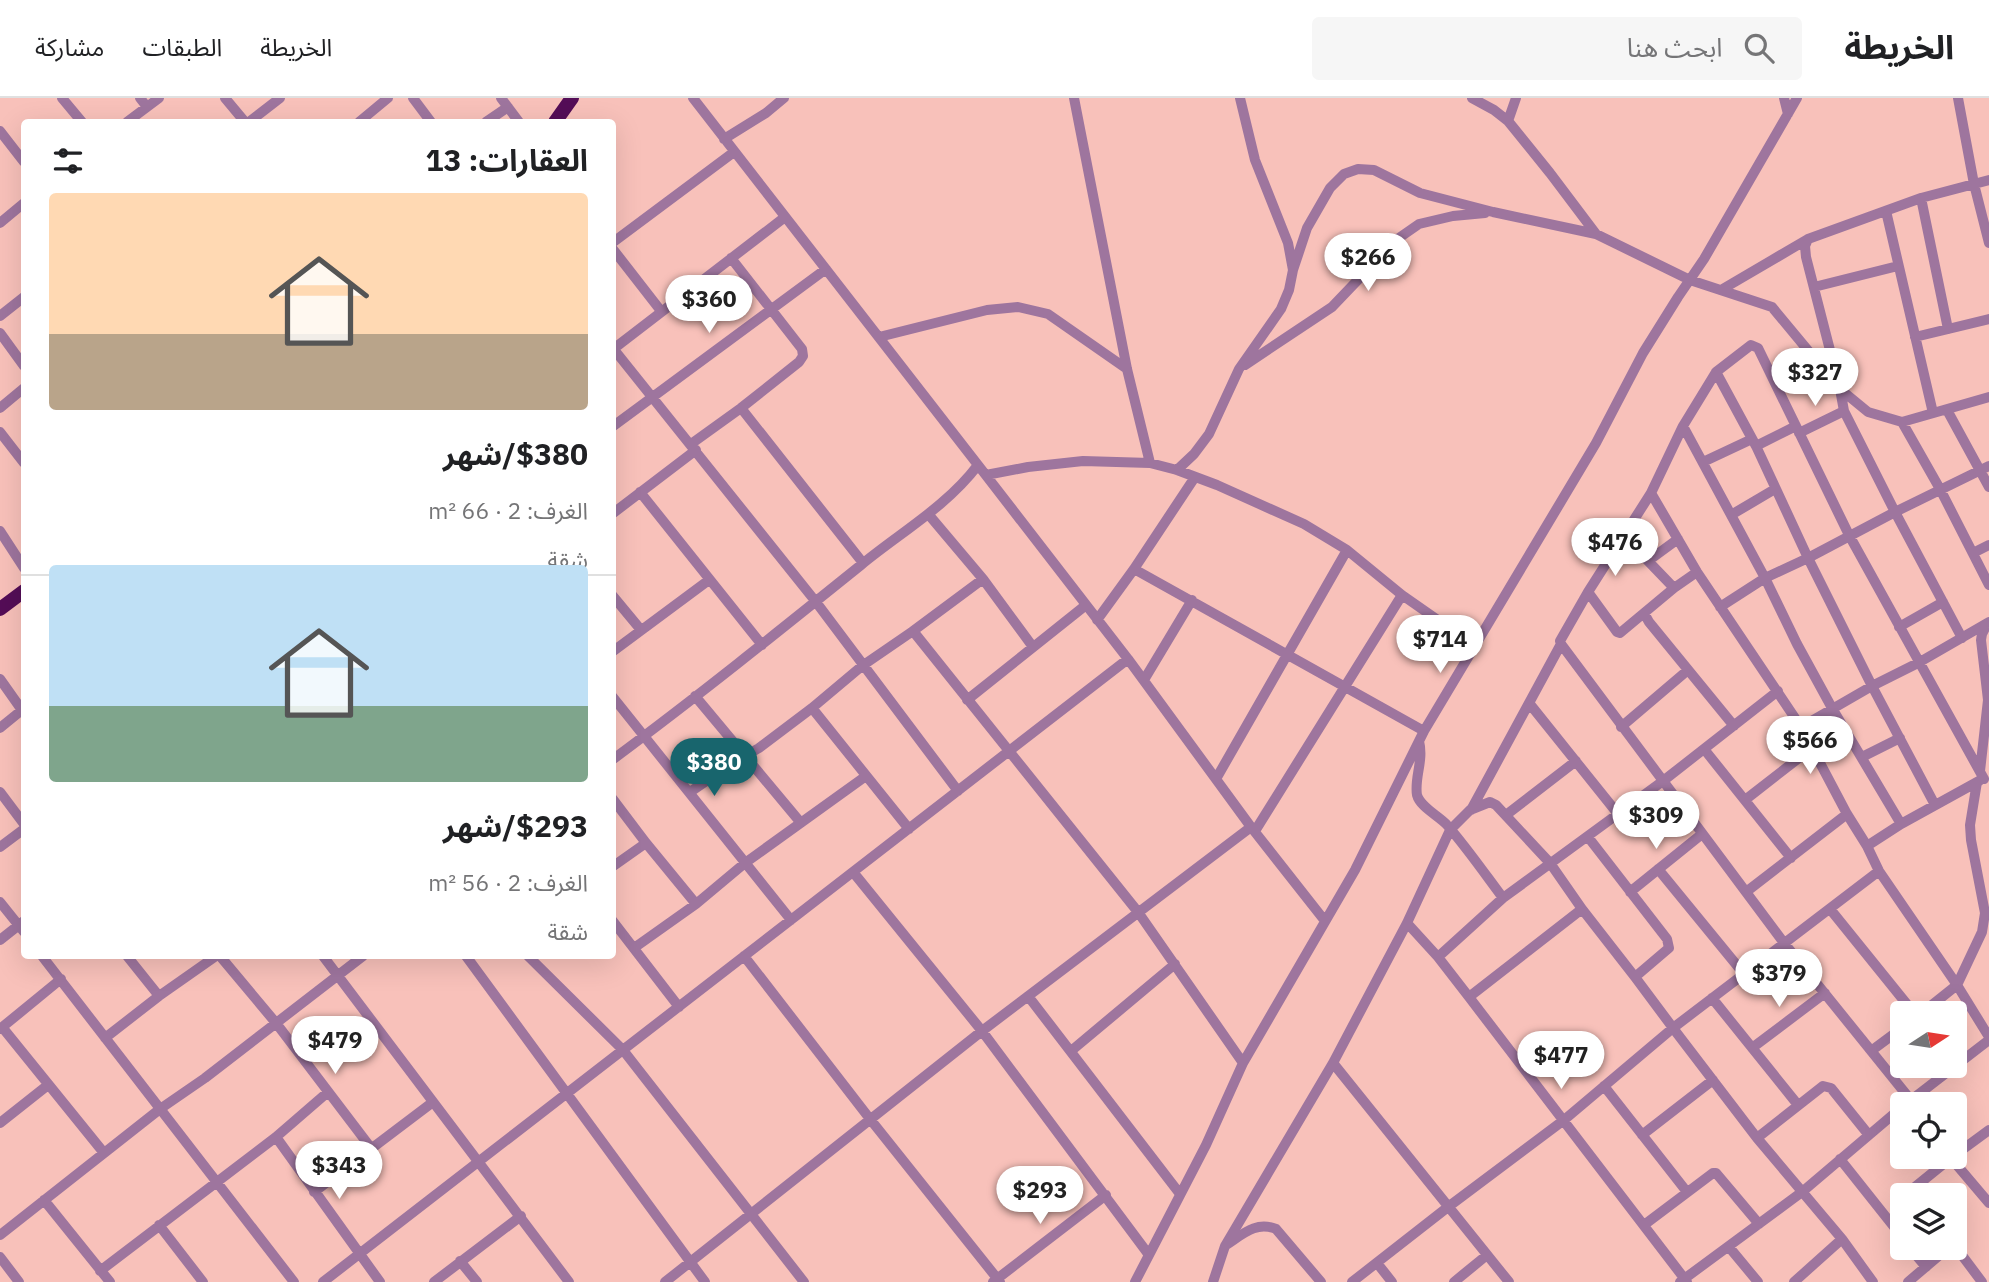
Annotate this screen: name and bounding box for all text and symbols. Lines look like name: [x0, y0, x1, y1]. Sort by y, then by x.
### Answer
search box: [1312, 17, 1802, 80]
text: الخريطة: [1844, 25, 1954, 68]
icon: search: [1740, 29, 1778, 67]
text: ابحث هنا: [1627, 30, 1722, 64]
text: مشاركة: [35, 31, 104, 63]
text: الطبقات: [142, 31, 222, 63]
text: الخريطة: [260, 31, 332, 63]
text: العقارات: 13: [426, 140, 588, 179]
icon: filters: [49, 142, 87, 180]
pin: $266: [1327, 234, 1409, 293]
icon: home: [256, 238, 382, 364]
text: $266: [1340, 241, 1396, 271]
pin: $360: [668, 275, 750, 335]
text: $360: [681, 283, 737, 313]
pin: $327: [1774, 348, 1856, 408]
text: $327: [1787, 356, 1843, 386]
text: $380/شهر: [443, 434, 588, 473]
text: الغرف: 2 · 66 m²: [428, 495, 588, 525]
pin: $476: [1574, 518, 1656, 578]
text: $476: [1587, 526, 1643, 556]
text: شقة: [547, 544, 588, 574]
icon: home: [256, 610, 382, 736]
pin: $714: [1399, 616, 1481, 675]
text: $714: [1412, 623, 1468, 653]
pin: $566: [1769, 716, 1851, 776]
text: $566: [1782, 724, 1838, 754]
pin: $380: [673, 738, 755, 798]
text: $380: [686, 746, 742, 776]
pin: $309: [1615, 792, 1697, 851]
text: $309: [1628, 799, 1684, 829]
text: $293/شهر: [443, 806, 588, 845]
text: الغرف: 2 · 56 m²: [428, 867, 588, 897]
text: شقة: [547, 916, 588, 946]
pin: $379: [1738, 950, 1820, 1009]
text: $379: [1751, 957, 1807, 987]
north arrow: [1890, 1001, 1967, 1078]
map controls: [1890, 1001, 1967, 1260]
pin: $479: [294, 1016, 376, 1076]
text: $479: [307, 1024, 363, 1054]
pin: $477: [1520, 1032, 1602, 1091]
text: $477: [1533, 1039, 1589, 1069]
button: locate: [1890, 1092, 1967, 1169]
pin: $343: [298, 1142, 380, 1201]
text: $343: [311, 1149, 367, 1179]
pin: $293: [999, 1166, 1081, 1226]
text: $293: [1012, 1174, 1068, 1204]
button: layers: [1890, 1183, 1967, 1260]

